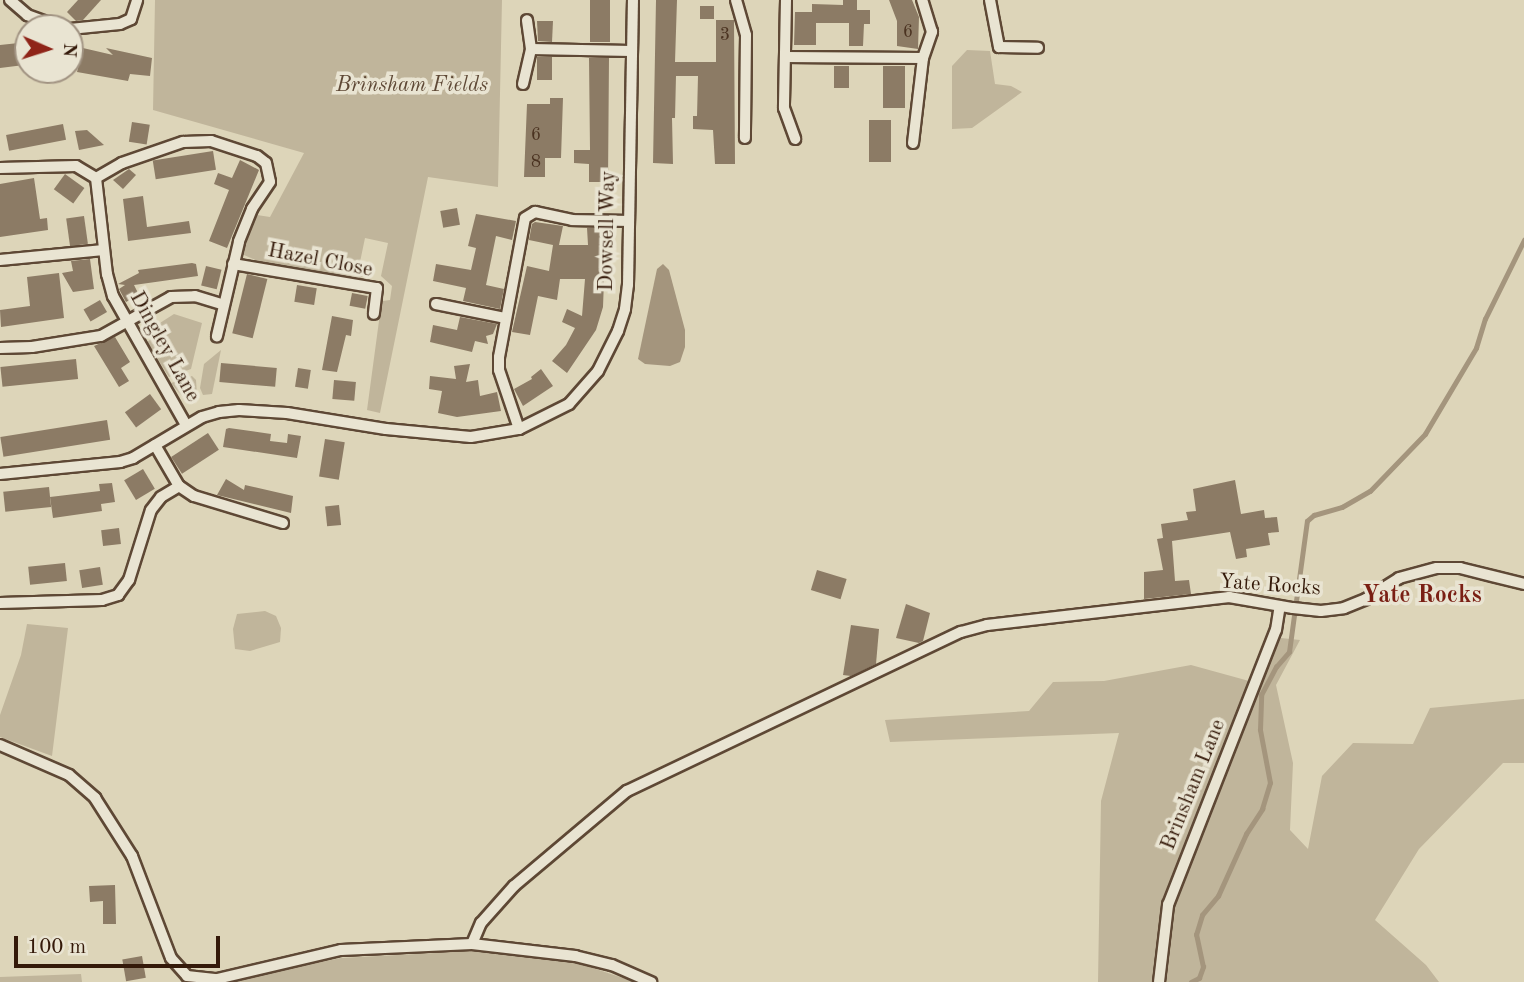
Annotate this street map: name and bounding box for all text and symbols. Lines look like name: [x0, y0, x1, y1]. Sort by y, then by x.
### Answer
north arrow: [14, 14, 84, 84]
house number: 6: [903, 21, 913, 43]
house number: 3: [720, 24, 730, 46]
text: N: [59, 42, 78, 58]
park label: Brinsham Fields: [336, 73, 488, 99]
house number: 6: [531, 124, 541, 146]
house number: 8: [531, 151, 541, 173]
street label: Dowsell Way: [594, 170, 622, 292]
street label: Hazel Close: [265, 238, 375, 284]
street label: Dingley Lane: [123, 287, 205, 407]
street label: Yate Rocks: [1218, 570, 1322, 602]
district label: Yate Rocks: [1362, 583, 1482, 611]
street label: Brinsham Lane: [1156, 716, 1232, 854]
scale bar: [18, 922, 224, 966]
text: 100 m: [27, 937, 86, 958]

